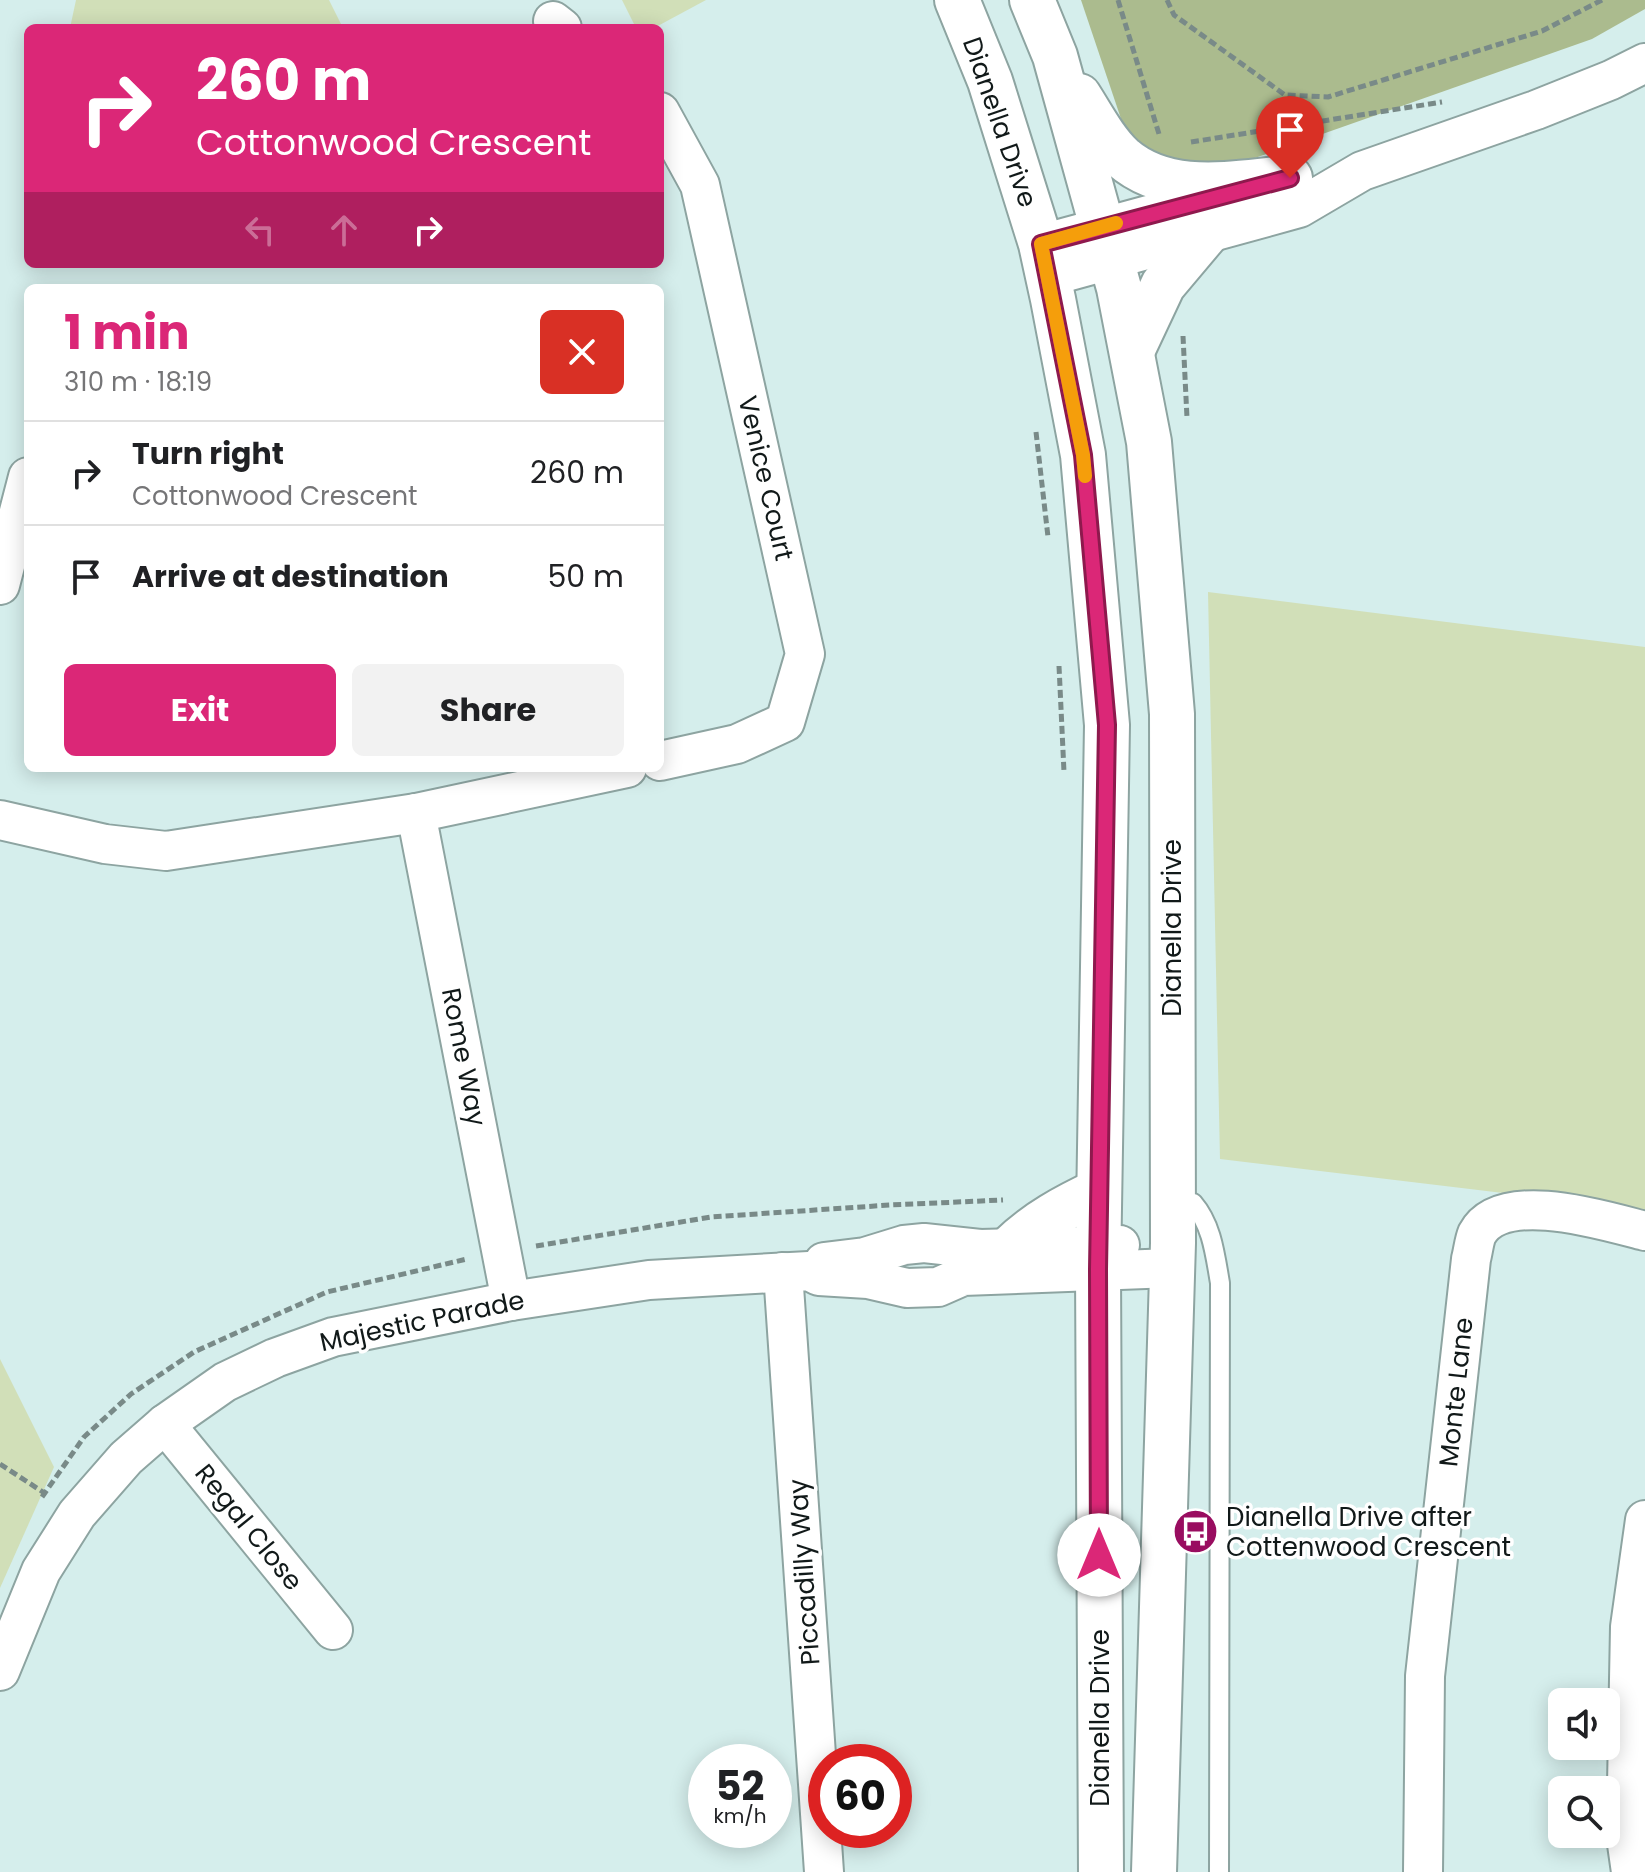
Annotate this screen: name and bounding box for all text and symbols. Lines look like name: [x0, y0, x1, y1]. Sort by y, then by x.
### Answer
street label: Dianella Drive: [954, 32, 1046, 212]
text: 260 m: [196, 41, 371, 120]
icon: right: [64, 56, 168, 160]
pin: [1256, 96, 1324, 178]
icon: arrive: [1268, 108, 1312, 152]
text: Cottonwood Crescent: [196, 117, 591, 168]
icon: left: [238, 208, 282, 252]
icon: ahead: [322, 208, 366, 252]
icon: right: [406, 208, 450, 252]
text: 1 min: [64, 299, 190, 366]
button: close: [540, 310, 624, 394]
text: 310 m · 18:19: [64, 364, 212, 400]
street label: Venice Court: [730, 392, 802, 564]
text: Turn right: [132, 432, 284, 475]
icon: right: [64, 451, 108, 495]
text: 260 m: [530, 451, 624, 494]
text: Cottonwood Crescent: [132, 478, 418, 514]
icon: arrive: [64, 555, 108, 599]
text: Arrive at destination: [132, 555, 449, 598]
text: 50 m: [547, 555, 624, 598]
button: Exit: [64, 664, 336, 756]
button: Share: [352, 664, 624, 756]
street label: Dianella Drive: [1154, 839, 1190, 1017]
street label: Rome Way: [433, 985, 495, 1129]
street label: Majestic Parade: [316, 1282, 528, 1360]
street label: Monte Lane: [1430, 1316, 1482, 1468]
street label: Regal Close: [187, 1456, 311, 1598]
street label: Piccadilly Way: [780, 1477, 828, 1666]
place label: Dianella Drive after Cottenwood Crescent: [1226, 1499, 1511, 1565]
bus stop icon: Dianella Drive after Cottenwood Crescent: [1171, 1508, 1219, 1556]
position arrow: [1057, 1513, 1141, 1597]
street label: Dianella Drive: [1082, 1629, 1118, 1807]
map controls: [1548, 1688, 1620, 1848]
button: sound: [1548, 1688, 1620, 1760]
speed limit sign: 60: [808, 1744, 912, 1848]
text: 52: [716, 1758, 764, 1814]
button: search: [1548, 1776, 1620, 1848]
text: km/h: [713, 1802, 767, 1830]

